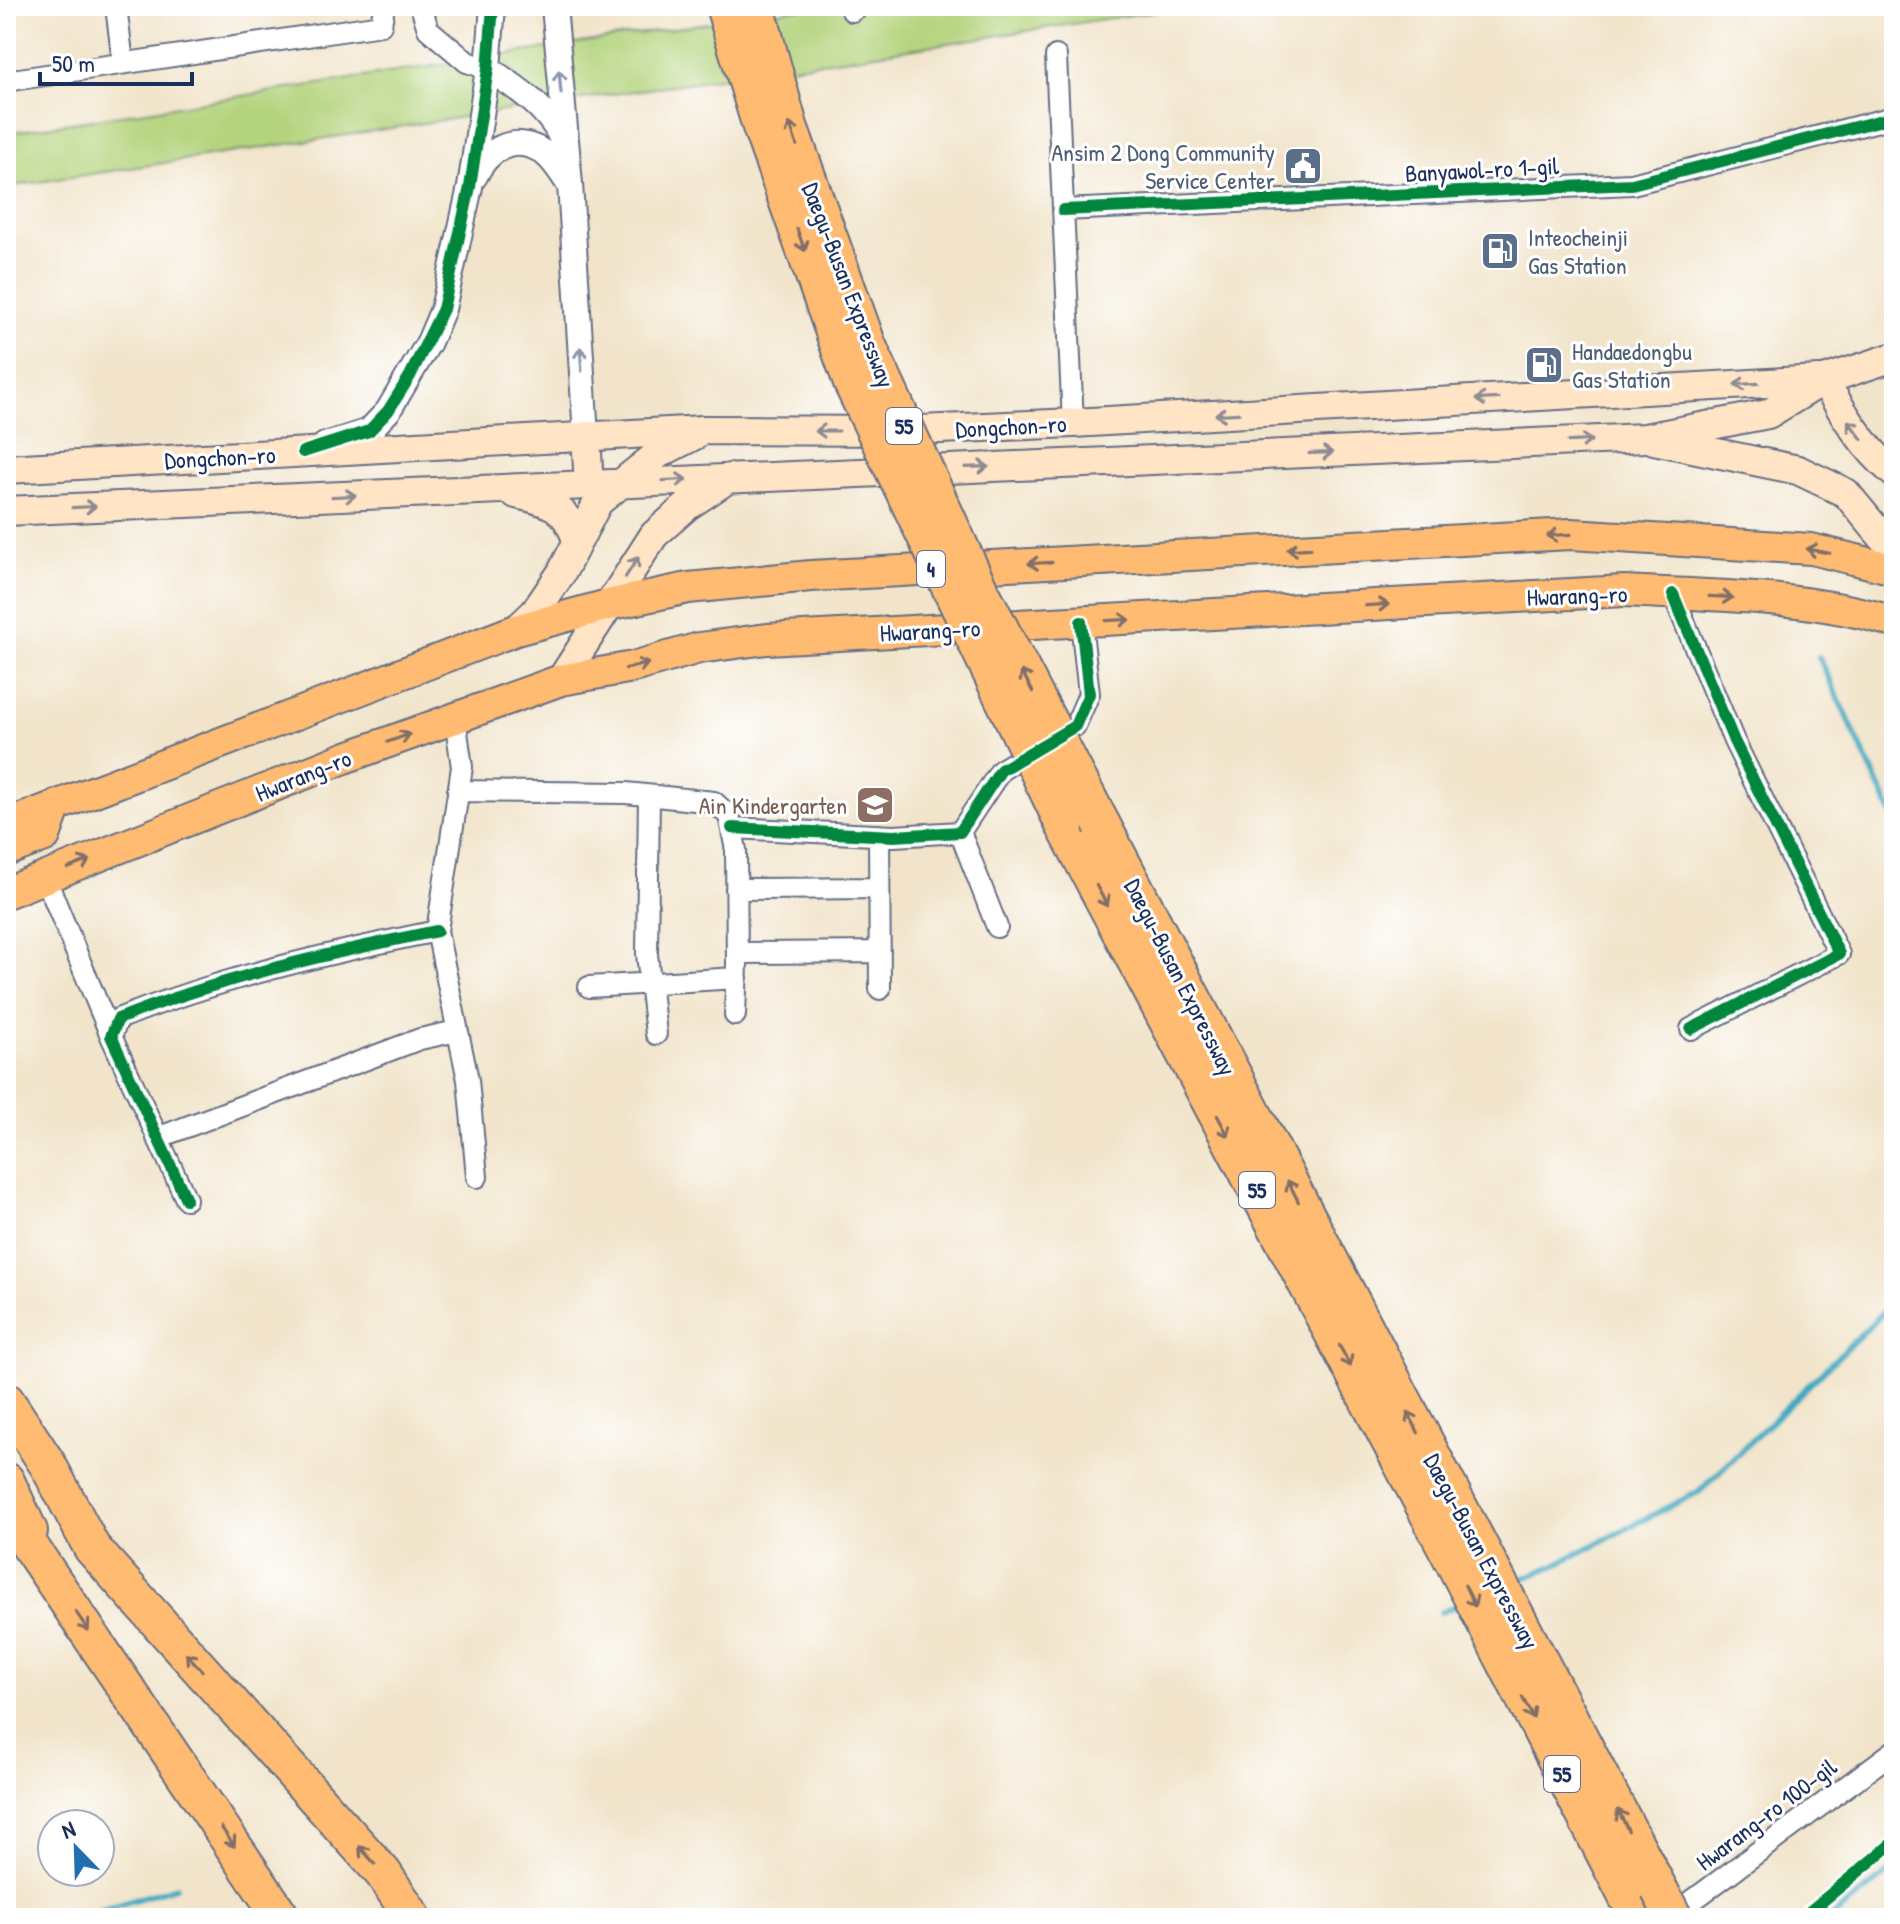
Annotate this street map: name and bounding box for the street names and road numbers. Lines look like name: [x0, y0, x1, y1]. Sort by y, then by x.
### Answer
street label: Banyawol-ro 1-gil: [1404, 149, 1560, 189]
street label: Daegu-Busan Expressway: [795, 178, 903, 392]
street label: Dongchon-ro: [955, 407, 1068, 445]
road number: 55: [886, 408, 922, 444]
street label: Dongchon-ro: [164, 438, 277, 476]
road number: 4: [917, 551, 945, 587]
street label: Hwarang-ro: [1526, 577, 1628, 613]
street label: Hwarang-ro: [879, 611, 981, 649]
street label: Hwarang-ro: [250, 741, 356, 809]
street label: Daegu-Busan Expressway: [1118, 873, 1244, 1081]
road number: 55: [1239, 1172, 1275, 1208]
street label: Daegu-Busan Expressway: [1417, 1448, 1547, 1654]
street label: Hwarang-ro 100-gil: [1689, 1750, 1843, 1877]
road number: 55: [1544, 1756, 1580, 1792]

